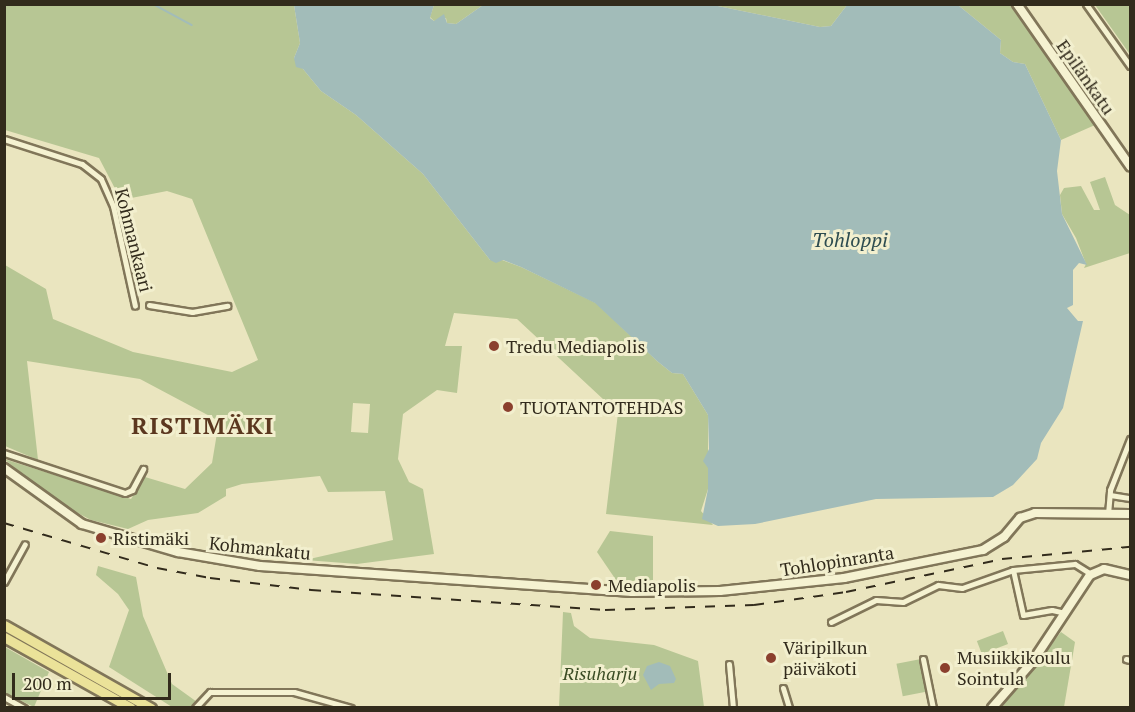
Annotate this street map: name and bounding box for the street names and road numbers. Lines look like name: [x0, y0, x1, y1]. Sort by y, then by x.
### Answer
street label: Epilänkatu: [1052, 35, 1120, 119]
street label: Kohmankaari: [111, 186, 157, 294]
street label: Kohmankatu: [208, 532, 312, 564]
street label: Tohlopinranta: [779, 541, 895, 581]

